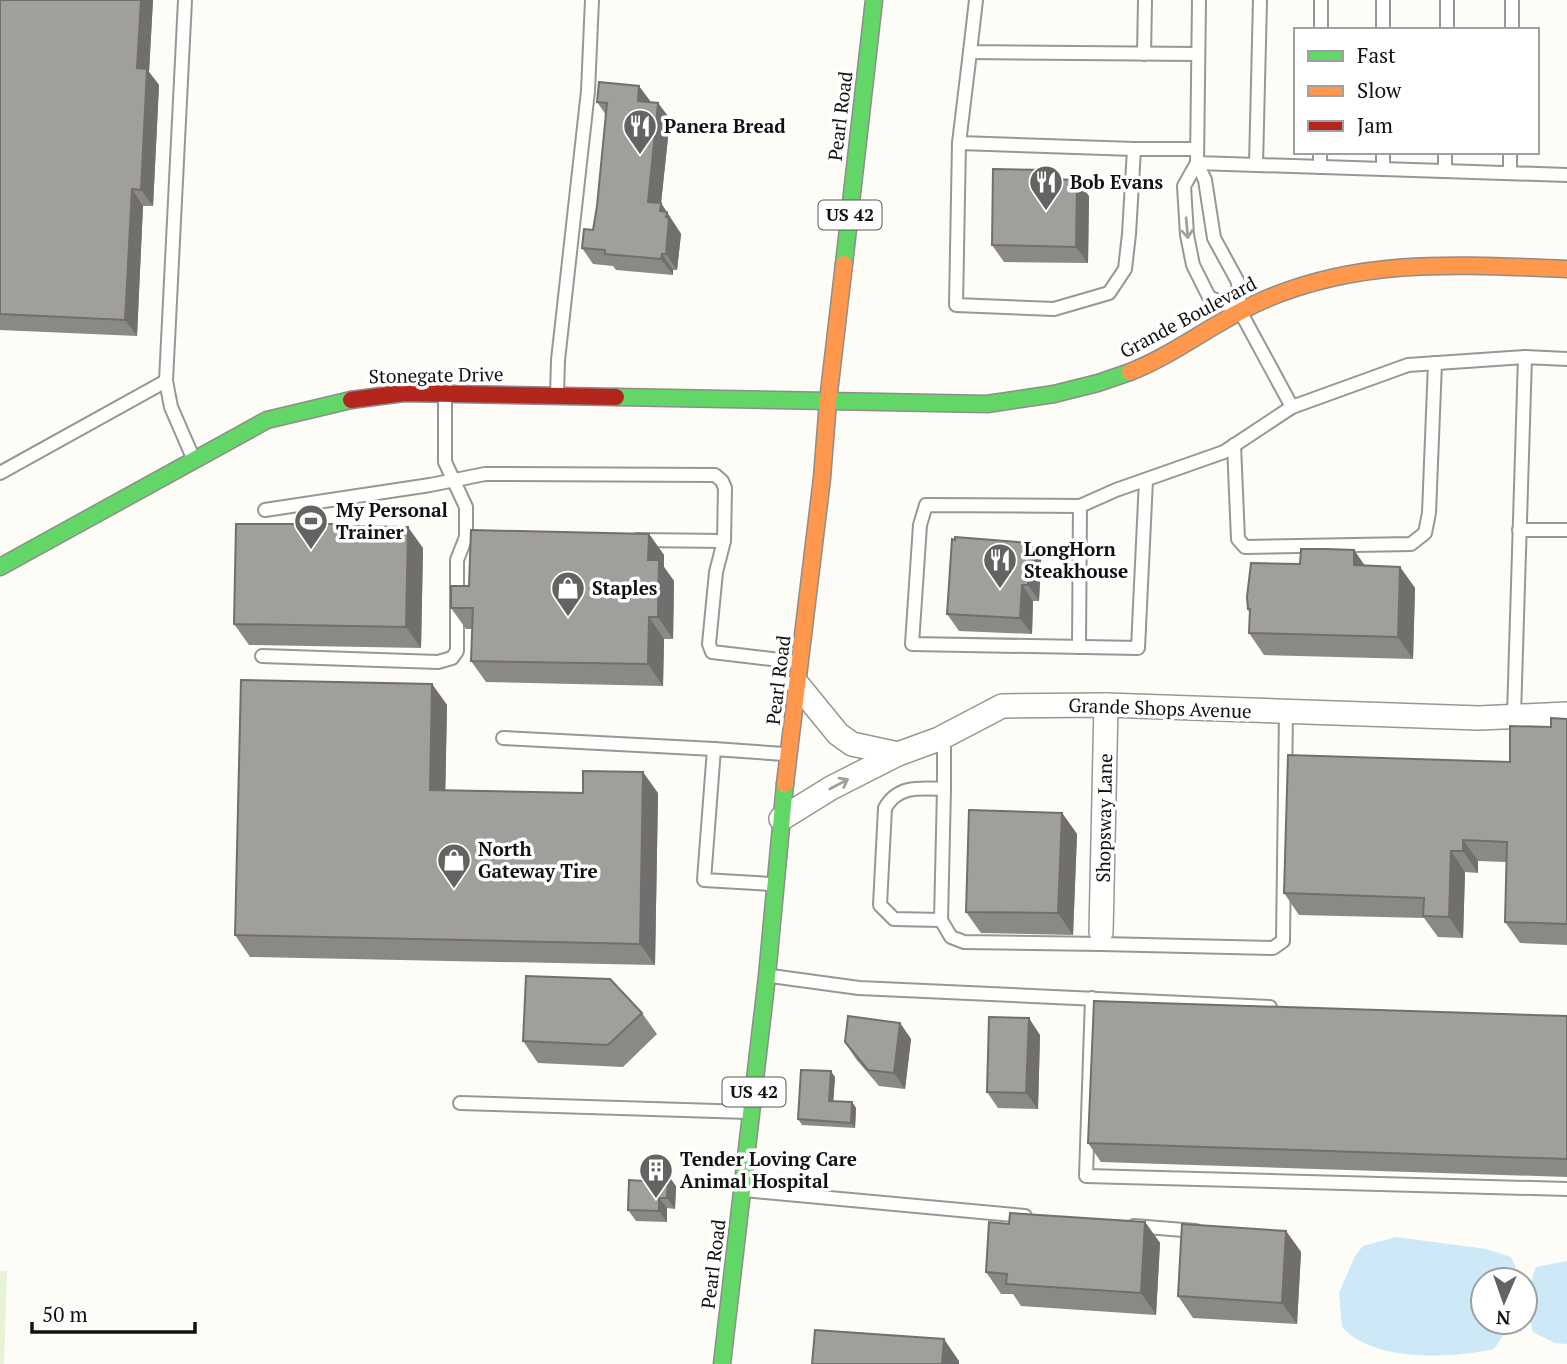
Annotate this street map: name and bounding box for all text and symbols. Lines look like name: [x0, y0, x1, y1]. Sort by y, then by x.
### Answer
legend: [1294, 28, 1539, 154]
text: Fast: [1357, 41, 1396, 69]
street label: Pearl Road: [822, 69, 857, 162]
text: Slow: [1357, 76, 1402, 104]
restaurant icon: Panera Bread: [621, 107, 659, 156]
text: Jam: [1357, 111, 1393, 139]
place label: Panera Bread: [664, 113, 786, 138]
restaurant icon: Bob Evans: [1027, 163, 1065, 212]
place label: Bob Evans: [1070, 169, 1163, 194]
road number: US 42: [818, 200, 882, 230]
one-way arrow: [1181, 216, 1194, 239]
street label: Grande Boulevard: [1115, 270, 1261, 363]
street label: Stonegate Drive: [368, 361, 504, 388]
place label: My Personal Trainer: [336, 497, 448, 544]
sports icon: My Personal Trainer: [292, 502, 330, 551]
place label: LongHorn Steakhouse: [1024, 536, 1128, 583]
restaurant icon: LongHorn Steakhouse: [981, 541, 1019, 590]
shop icon: Staples: [549, 569, 587, 618]
place label: Staples: [592, 575, 658, 600]
street label: Pearl Road: [760, 633, 795, 726]
street label: Grande Shops Avenue: [1068, 692, 1252, 723]
street label: Shopsway Lane: [1090, 753, 1117, 883]
one-way arrow: [828, 777, 848, 791]
place label: North Gateway Tire: [478, 836, 598, 883]
shop icon: North Gateway Tire: [435, 841, 473, 890]
road number: US 42: [722, 1078, 786, 1106]
place label: Tender Loving Care Animal Hospital: [680, 1146, 857, 1193]
building icon: Tender Loving Care Animal Hospital: [637, 1151, 675, 1200]
street label: Pearl Road: [695, 1217, 730, 1310]
north arrow: [1469, 1266, 1539, 1336]
scale bar: [32, 1290, 194, 1334]
text: 50 m: [42, 1300, 88, 1328]
text: N: [1495, 1306, 1511, 1331]

